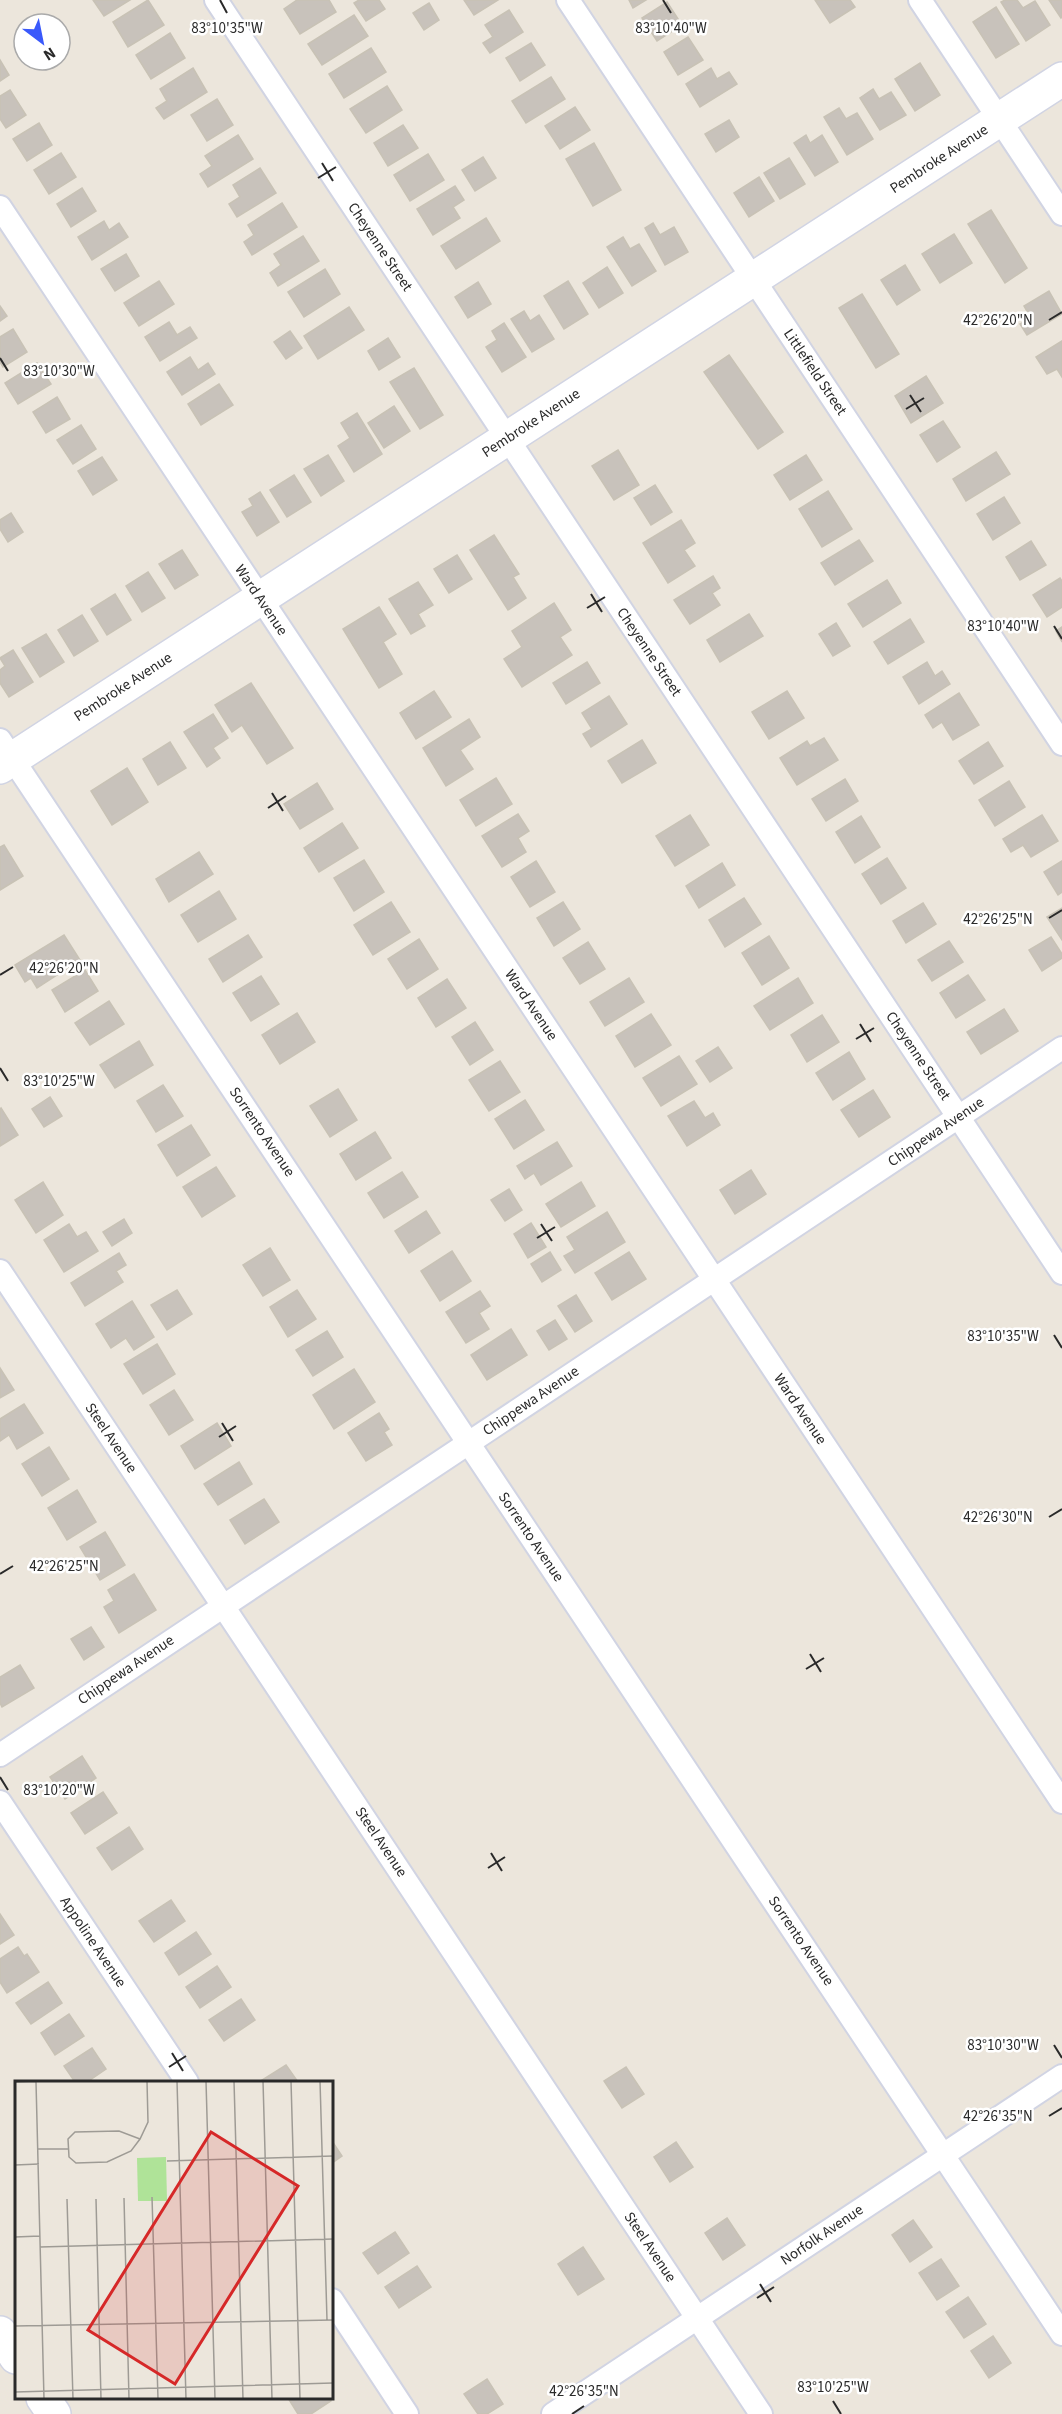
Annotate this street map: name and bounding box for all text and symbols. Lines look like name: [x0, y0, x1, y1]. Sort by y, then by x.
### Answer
north arrow: [12, 12, 72, 72]
text: 83°10'35"W: [191, 18, 263, 39]
text: 83°10'40"W: [635, 18, 707, 39]
text: N: [39, 42, 60, 66]
street label: Pembroke Avenue: [886, 119, 992, 199]
street label: Cheyenne Street: [342, 198, 418, 296]
text: 42°26'20"N: [963, 310, 1033, 331]
street label: Littlefield Street: [778, 325, 852, 419]
text: 83°10'30"W: [23, 361, 95, 382]
street label: Pembroke Avenue: [478, 383, 584, 463]
street label: Ward Avenue: [229, 560, 293, 640]
street label: Cheyenne Street: [611, 603, 687, 701]
text: 83°10'40"W: [967, 616, 1039, 637]
street label: Pembroke Avenue: [70, 647, 176, 727]
text: 42°26'25"N: [963, 909, 1033, 930]
text: 42°26'20"N: [29, 958, 99, 979]
street label: Ward Avenue: [499, 965, 563, 1045]
street label: Cheyenne Street: [880, 1007, 956, 1105]
text: 83°10'25"W: [23, 1071, 95, 1092]
street label: Sorrento Avenue: [224, 1083, 300, 1181]
street label: Chippewa Avenue: [884, 1092, 988, 1172]
text: 83°10'35"W: [967, 1326, 1039, 1347]
street label: Chippewa Avenue: [479, 1361, 583, 1441]
street label: Ward Avenue: [768, 1369, 832, 1449]
street label: Steel Avenue: [80, 1399, 142, 1477]
street label: Sorrento Avenue: [493, 1488, 569, 1586]
text: 42°26'30"N: [963, 1507, 1033, 1528]
text: 42°26'25"N: [29, 1556, 99, 1577]
street label: Chippewa Avenue: [74, 1630, 178, 1710]
text: 83°10'20"W: [23, 1780, 95, 1801]
street label: Steel Avenue: [350, 1803, 412, 1881]
street label: Appoline Avenue: [55, 1892, 131, 1992]
street label: Sorrento Avenue: [763, 1892, 839, 1990]
text: 83°10'30"W: [967, 2035, 1039, 2056]
inset map: [15, 2081, 333, 2399]
text: 42°26'35"N: [963, 2106, 1033, 2127]
street label: Norfolk Avenue: [776, 2199, 868, 2271]
street label: Steel Avenue: [619, 2208, 681, 2286]
text: 83°10'25"W: [797, 2377, 869, 2398]
text: 42°26'35"N: [549, 2381, 619, 2402]

